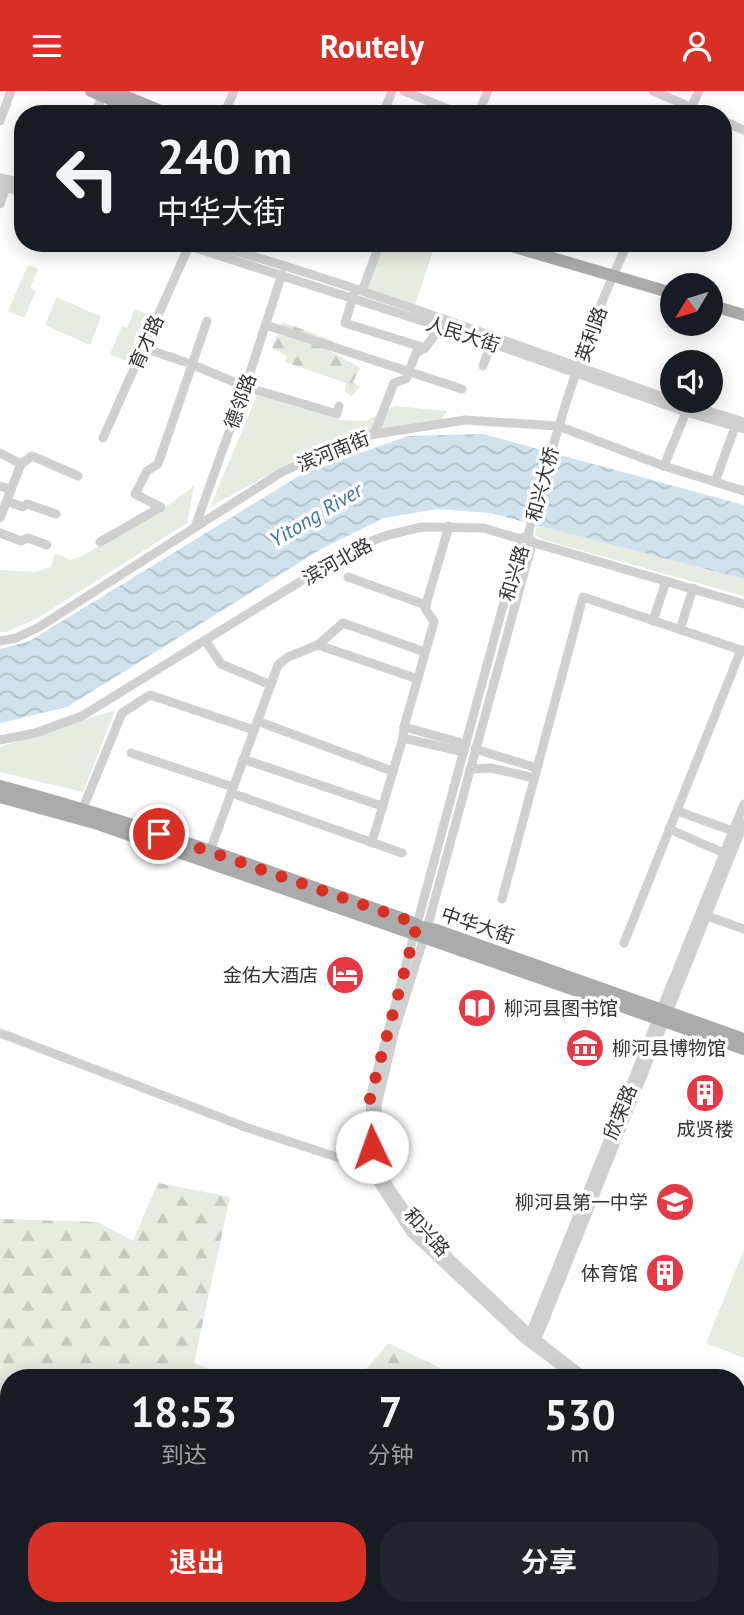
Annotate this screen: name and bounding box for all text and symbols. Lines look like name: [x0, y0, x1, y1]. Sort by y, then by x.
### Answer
text: Routely: [320, 25, 424, 67]
icon: menu: [28, 27, 66, 65]
icon: person: [678, 27, 716, 65]
text: 240 m: [157, 124, 292, 188]
icon: left: [42, 133, 133, 224]
text: 中华大街: [157, 190, 285, 232]
north arrow: [660, 273, 723, 336]
map controls: [660, 273, 723, 413]
street label: 英利路: [570, 303, 612, 365]
street label: 育才路: [123, 311, 169, 373]
street label: 人民大街: [423, 311, 503, 357]
button: sound: [660, 350, 723, 413]
street label: 德邻路: [219, 370, 261, 432]
street label: 滨河南街: [293, 426, 373, 476]
street label: 和兴大桥: [521, 444, 563, 524]
water label: Yitong River: [264, 475, 369, 553]
street label: 滨河北路: [298, 532, 376, 590]
street label: 和兴路: [494, 542, 534, 604]
pin: [129, 804, 189, 864]
icon: arrive: [140, 815, 178, 853]
street label: 中华大街: [438, 901, 518, 949]
hotel icon: 金佑大酒店: [324, 954, 366, 996]
place label: 金佑大酒店: [223, 963, 318, 987]
library icon: 柳河县图书馆: [456, 987, 498, 1029]
place label: 柳河县图书馆: [504, 996, 618, 1020]
museum icon: 柳河县博物馆: [564, 1027, 606, 1069]
place label: 柳河县博物馆: [612, 1036, 726, 1060]
building icon: 成贤楼: [684, 1072, 726, 1114]
street label: 欣荣路: [598, 1081, 642, 1143]
position arrow: [335, 1110, 409, 1184]
place label: 成贤楼: [676, 1117, 734, 1141]
school or university icon: 柳河县第一中学: [654, 1181, 696, 1223]
place label: 柳河县第一中学: [515, 1190, 648, 1214]
street label: 和兴路: [399, 1203, 455, 1261]
building icon: 体育馆: [644, 1252, 686, 1294]
place label: 体育馆: [581, 1261, 638, 1285]
text: 18:53: [130, 1384, 237, 1439]
text: 7: [379, 1384, 402, 1439]
text: 530: [544, 1387, 615, 1442]
text: m: [570, 1439, 589, 1468]
text: 到达: [161, 1440, 207, 1469]
text: 分钟: [368, 1440, 414, 1469]
button: 退出: [28, 1522, 366, 1602]
button: 分享: [380, 1522, 718, 1602]

